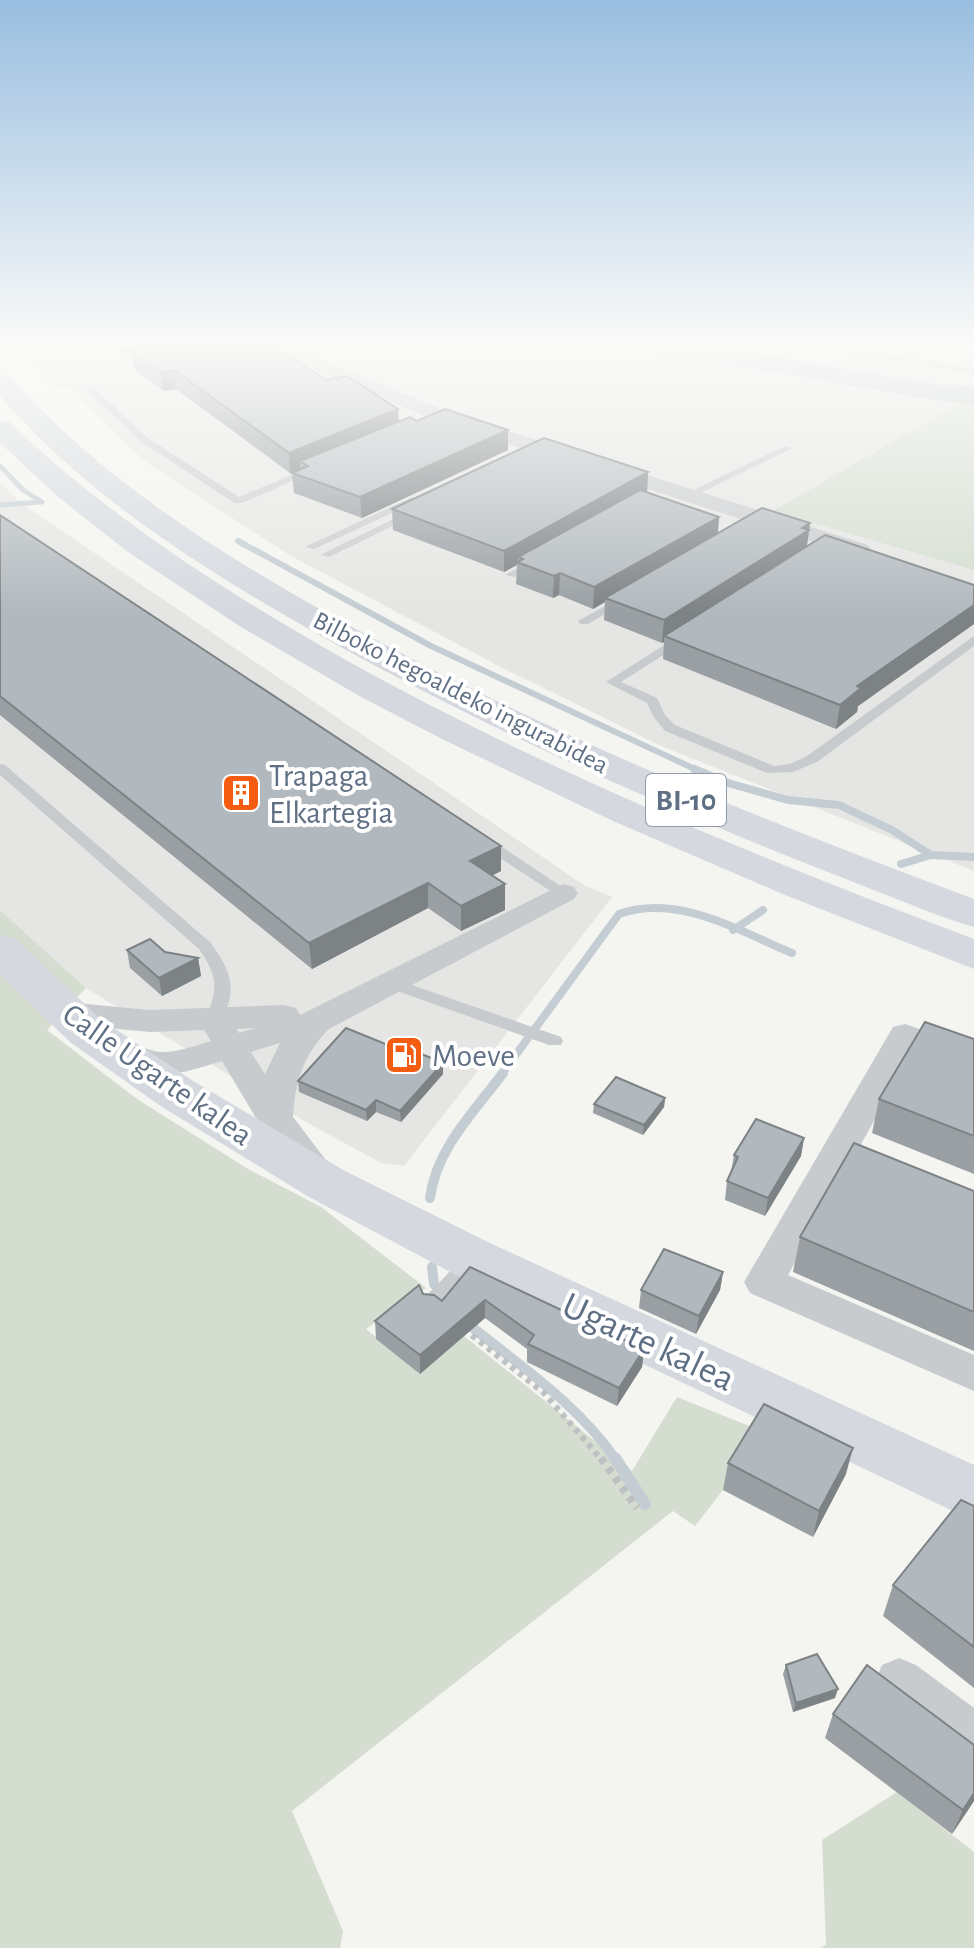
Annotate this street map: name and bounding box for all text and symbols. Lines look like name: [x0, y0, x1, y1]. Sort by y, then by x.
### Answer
street label: Bilboko hegoaldeko ingurabidea: [309, 607, 612, 779]
place label: Trapaga Elkartegia: [269, 760, 393, 829]
building icon: Trapaga Elkartegia: [220, 772, 262, 814]
road number: BI-10: [646, 774, 726, 826]
street label: Calle Ugarte kalea: [57, 998, 258, 1152]
fuel station icon: Moeve: [383, 1034, 425, 1076]
place label: Moeve: [432, 1040, 515, 1072]
street label: Ugarte kalea: [556, 1286, 740, 1399]

